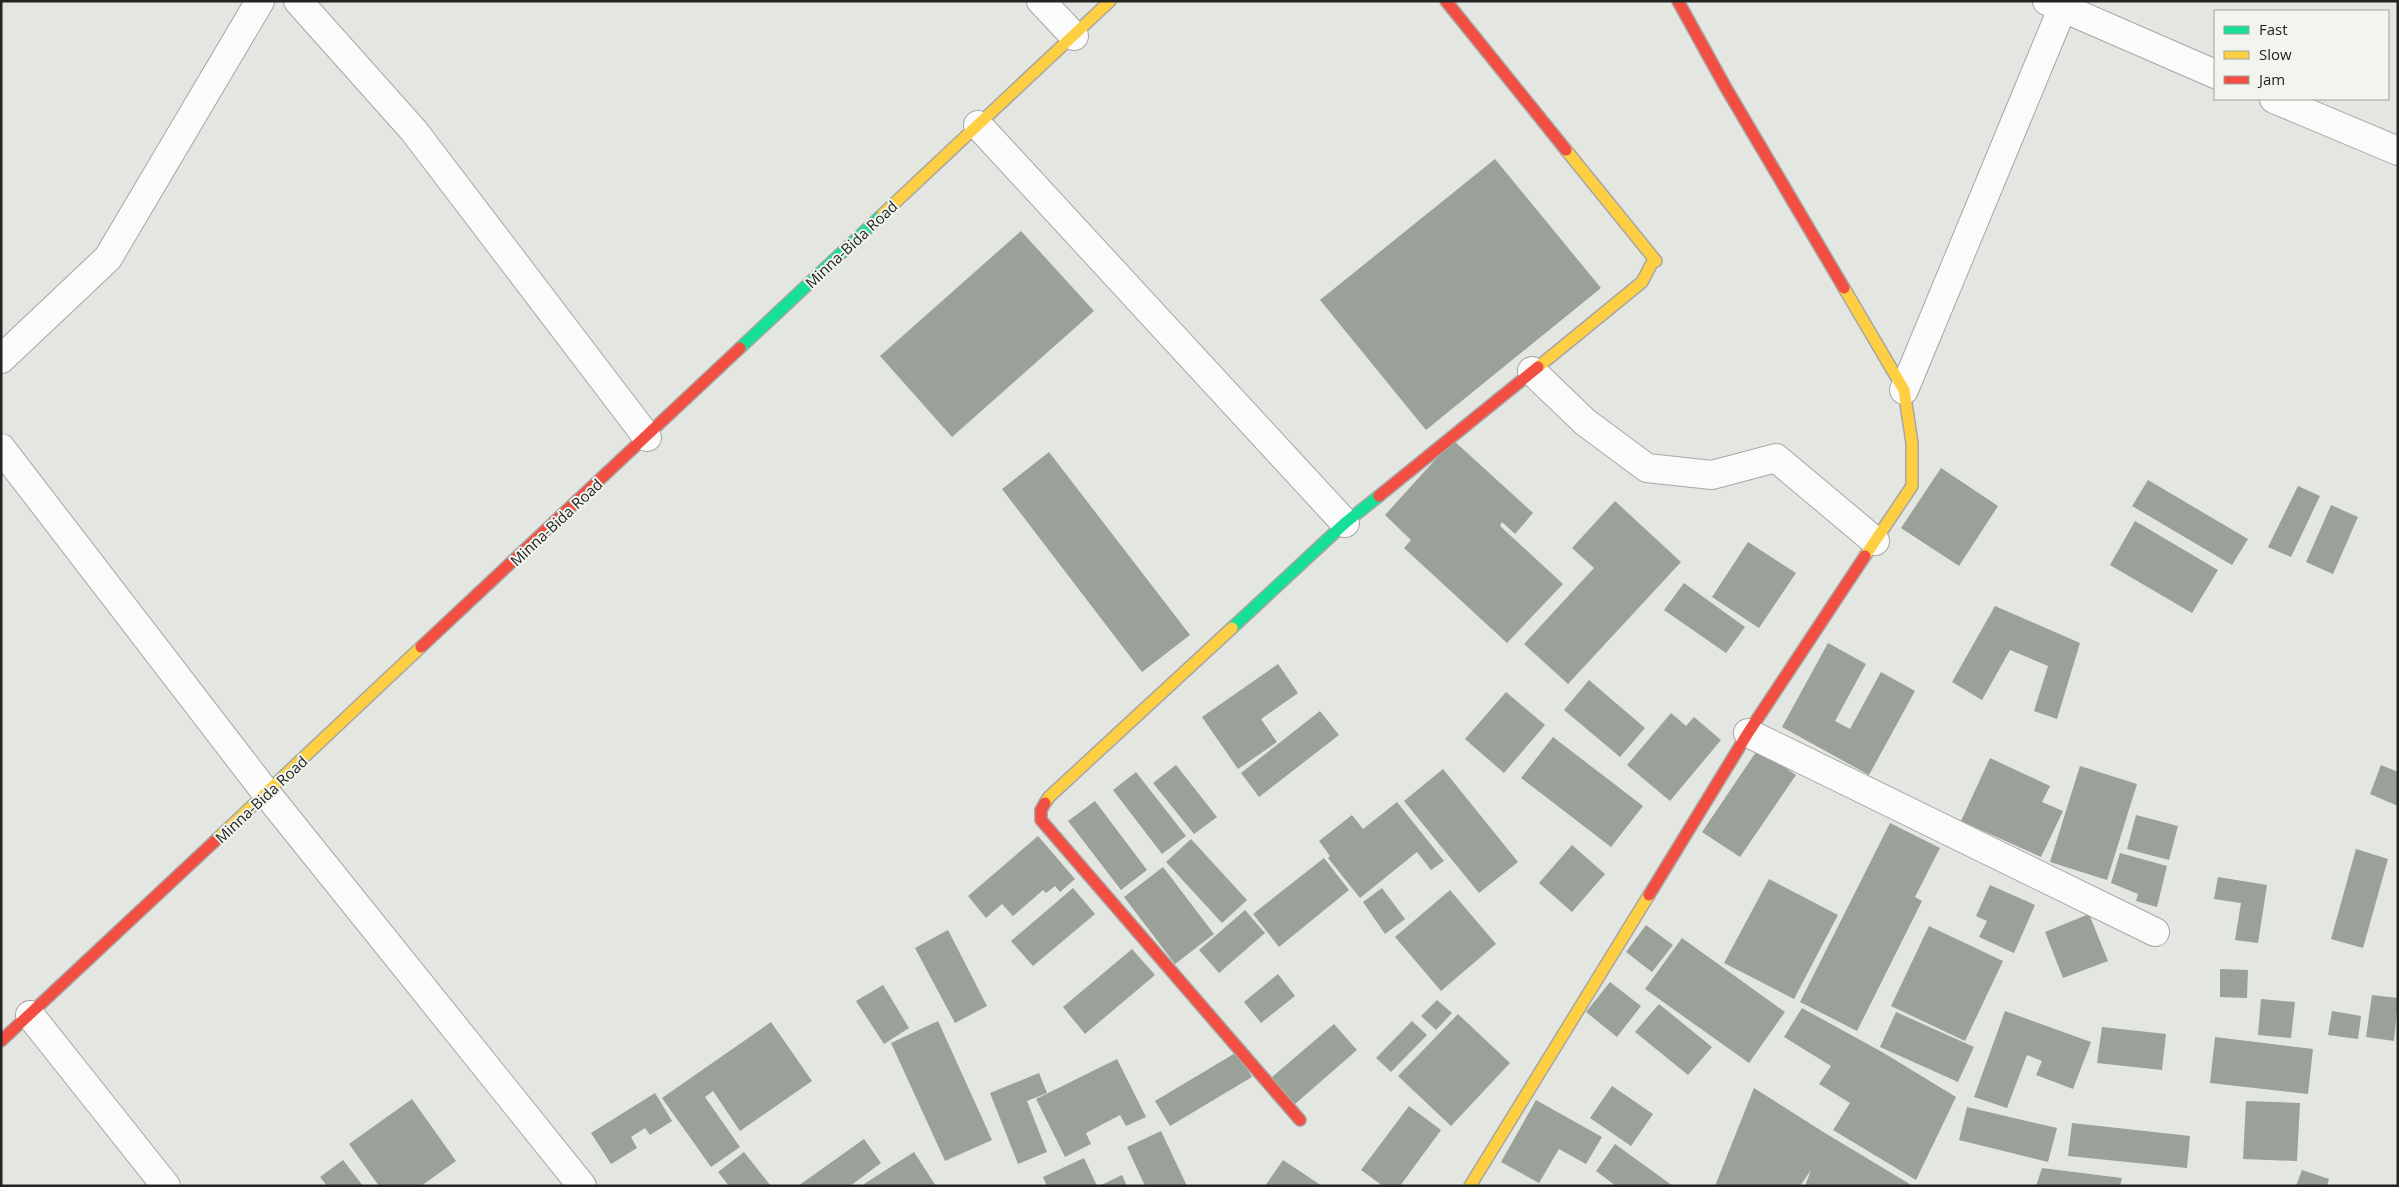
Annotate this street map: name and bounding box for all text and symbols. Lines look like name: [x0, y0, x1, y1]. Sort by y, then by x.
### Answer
legend: [2214, 10, 2389, 100]
text: Fast: [2259, 19, 2288, 39]
text: Slow: [2259, 44, 2292, 64]
text: Jam: [2257, 69, 2285, 89]
street label: Minna-Bida Road: [800, 196, 902, 292]
street label: Minna-Bida Road: [505, 474, 607, 570]
street label: Minna-Bida Road: [210, 751, 312, 847]

